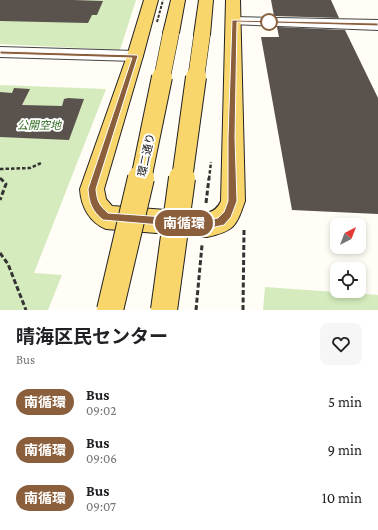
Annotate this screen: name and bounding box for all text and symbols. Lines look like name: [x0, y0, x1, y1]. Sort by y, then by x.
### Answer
unlabelled marker: [260, 13, 278, 31]
park label: 公開空地: [17, 119, 62, 131]
street label: 環二通り: [136, 132, 156, 178]
line badge: 南循環: [161, 210, 207, 236]
text: 南循環: [163, 215, 205, 231]
north arrow: [330, 218, 366, 254]
map controls: [330, 218, 366, 298]
button: locate: [330, 262, 366, 298]
button: heart: [320, 323, 362, 365]
text: 晴海区民センター: [16, 326, 168, 347]
text: Bus: [16, 352, 35, 367]
text: Bus: [86, 387, 109, 403]
text: 南循環: [24, 394, 66, 410]
text: 5 min: [328, 394, 362, 410]
text: 09:02: [86, 403, 116, 418]
text: Bus: [86, 435, 109, 451]
text: 南循環: [24, 442, 66, 458]
text: 9 min: [328, 442, 362, 458]
text: 09:06: [86, 451, 117, 466]
text: Bus: [86, 483, 109, 499]
text: 南循環: [24, 490, 66, 506]
text: 10 min: [322, 490, 362, 506]
text: 09:07: [86, 499, 116, 514]

